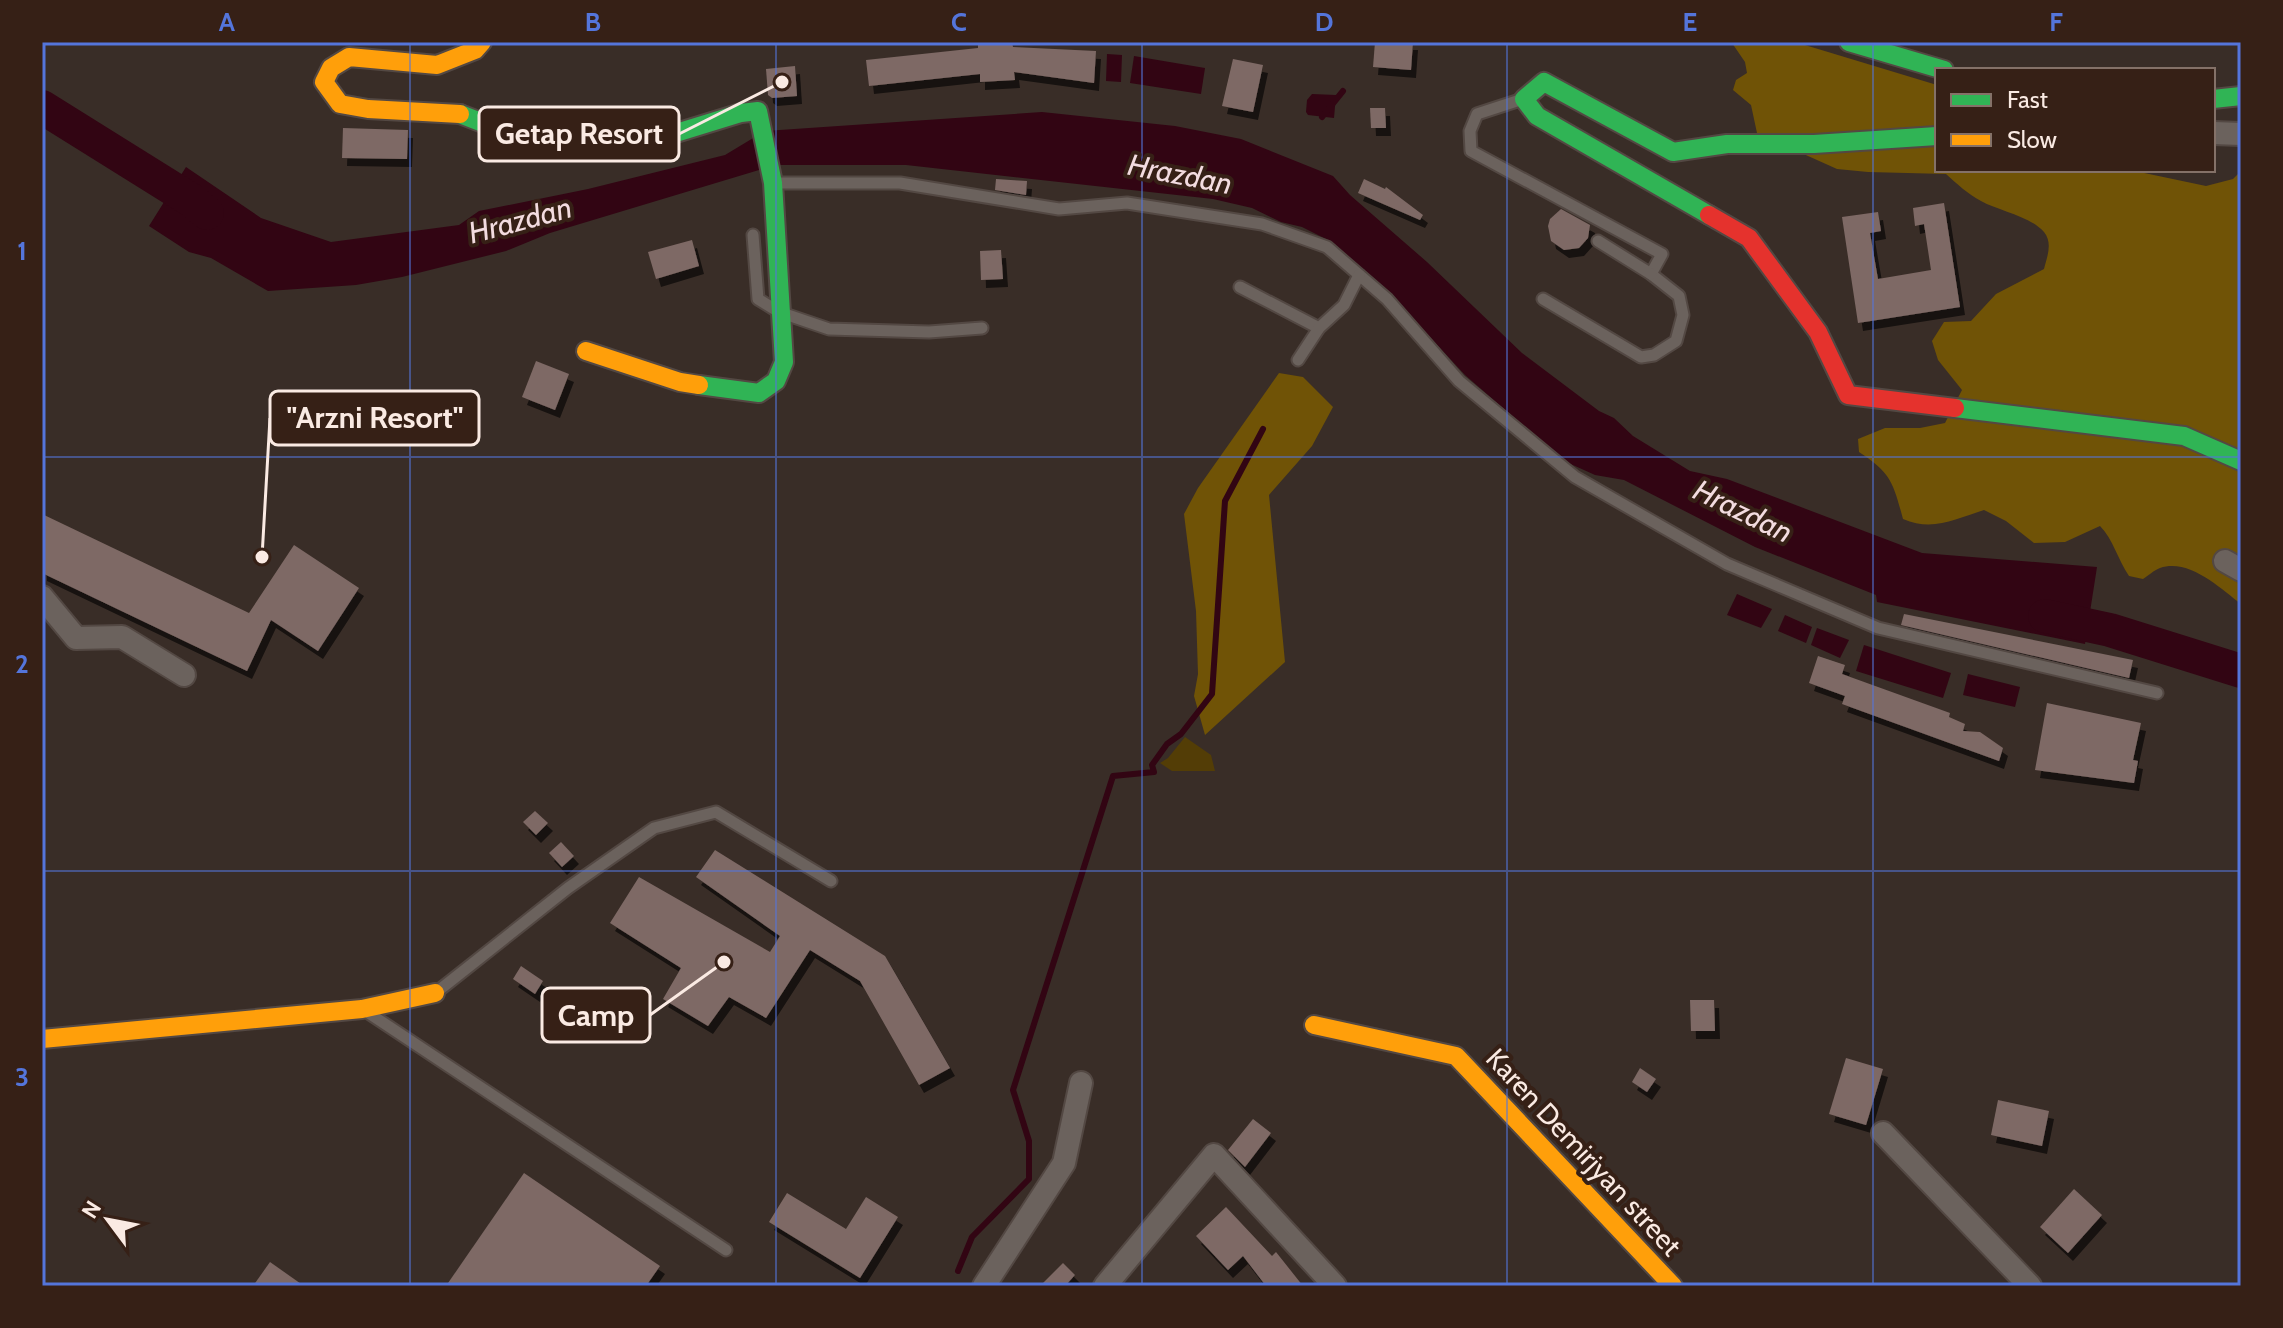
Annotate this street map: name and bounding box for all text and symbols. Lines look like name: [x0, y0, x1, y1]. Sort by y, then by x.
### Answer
text: A: [219, 6, 236, 38]
text: B: [585, 6, 601, 38]
text: C: [951, 6, 967, 38]
text: D: [1315, 6, 1333, 38]
text: E: [1683, 6, 1697, 38]
text: F: [2049, 6, 2063, 38]
legend: [1935, 68, 2215, 172]
text: Fast: [2007, 85, 2048, 114]
callout: Getap Resort: [479, 107, 679, 161]
text: Getap Resort: [495, 115, 663, 152]
text: Slow: [2007, 125, 2057, 154]
water label: Hrazdan: [1125, 146, 1235, 202]
water label: Hrazdan: [464, 188, 576, 252]
text: 1: [17, 235, 27, 267]
callout: "Arzni Resort": [270, 391, 479, 445]
text: "Arzni Resort": [287, 399, 463, 436]
water label: Hrazdan: [1687, 471, 1799, 551]
text: 2: [15, 648, 29, 680]
callout: Camp: [542, 988, 650, 1042]
text: Camp: [558, 997, 634, 1034]
street label: Karen Demirjyan street: [1479, 1041, 1689, 1263]
text: 3: [15, 1061, 29, 1093]
north arrow: [68, 1180, 148, 1260]
text: N: [76, 1196, 107, 1223]

